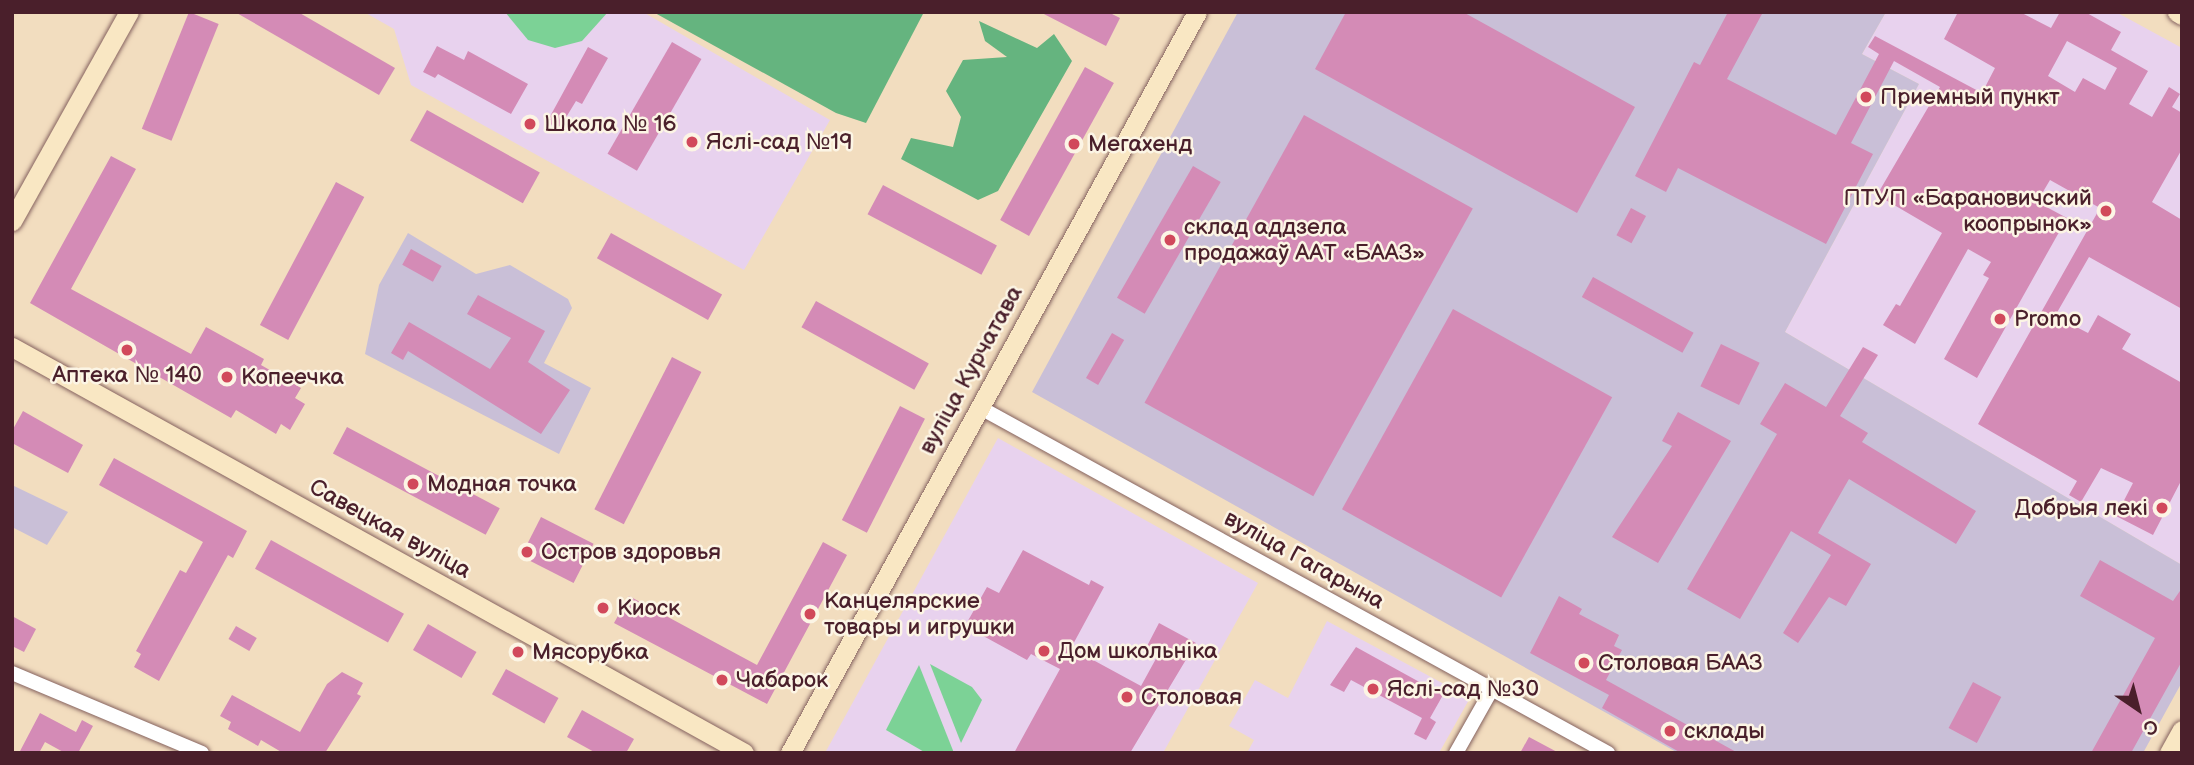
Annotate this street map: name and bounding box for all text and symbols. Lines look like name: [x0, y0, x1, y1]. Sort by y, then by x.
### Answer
place label: Приемный пункт: [1880, 83, 2060, 111]
marker: Приемный пункт: [1858, 89, 1874, 105]
place label: Школа № 16: [544, 110, 677, 138]
marker: Школа № 16: [522, 116, 538, 132]
place label: Яслі-сад №19: [706, 128, 853, 156]
place label: Мегахенд: [1088, 130, 1192, 158]
marker: Яслі-сад №19: [684, 134, 700, 150]
marker: Мегахенд: [1066, 136, 1082, 152]
place label: ПТУП «Барановичский коопрынок»: [1843, 184, 2092, 238]
marker: ПТУП «Барановичский коопрынок»: [2098, 203, 2114, 219]
place label: склад аддзела продажаў ААТ «БААЗ»: [1184, 213, 1425, 267]
marker: склад аддзела продажаў ААТ «БААЗ»: [1162, 232, 1178, 248]
street label: вуліца Курчатава: [913, 281, 1029, 459]
place label: Promo: [2014, 305, 2081, 333]
marker: Promo: [1992, 311, 2008, 327]
marker: Аптека № 140: [119, 342, 135, 358]
place label: Аптека № 140: [52, 361, 202, 389]
place label: Копеечка: [241, 363, 344, 391]
marker: Копеечка: [219, 369, 235, 385]
place label: Модная точка: [427, 470, 577, 498]
street label: Савецкая вуліца: [304, 473, 476, 585]
marker: Модная точка: [405, 476, 421, 492]
place label: Добрыя лекі: [2015, 494, 2148, 522]
marker: Добрыя лекі: [2154, 500, 2170, 516]
street label: вуліца Гагарына: [1219, 505, 1389, 615]
place label: Остров здоровья: [541, 538, 721, 566]
marker: Остров здоровья: [519, 544, 535, 560]
place label: Канцелярские товары и игрушки: [824, 587, 1015, 641]
place label: Киоск: [617, 594, 680, 622]
marker: Киоск: [595, 600, 611, 616]
marker: Канцелярские товары и игрушки: [802, 606, 818, 622]
place label: Дом школьніка: [1058, 637, 1218, 665]
place label: Мясорубка: [532, 638, 649, 666]
marker: Дом школьніка: [1036, 643, 1052, 659]
marker: Мясорубка: [510, 644, 526, 660]
place label: Столовая БААЗ: [1598, 649, 1763, 677]
marker: Столовая БААЗ: [1576, 655, 1592, 671]
place label: Чабарок: [736, 666, 828, 694]
marker: Чабарок: [714, 672, 730, 688]
north arrow: [2103, 674, 2173, 744]
place label: Яслі-сад №30: [1387, 675, 1539, 703]
marker: Яслі-сад №30: [1365, 681, 1381, 697]
place label: Столовая: [1141, 683, 1242, 711]
marker: Столовая: [1119, 689, 1135, 705]
text: С: [2138, 713, 2162, 740]
place label: склады: [1684, 717, 1765, 745]
marker: склады: [1662, 723, 1678, 739]

